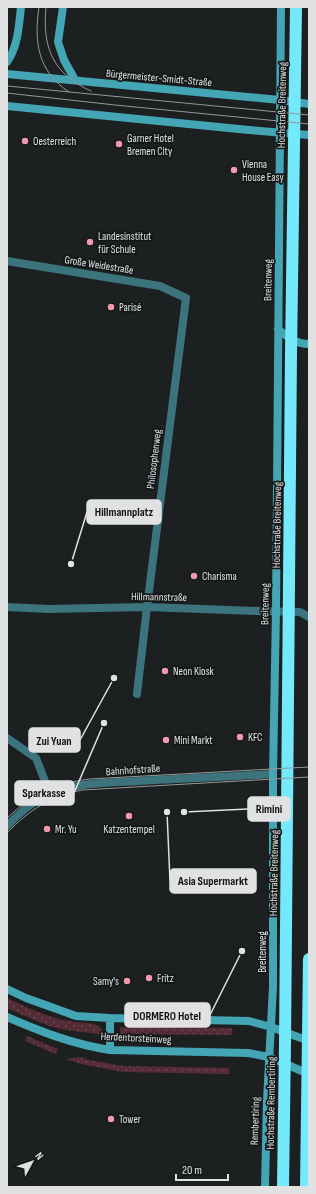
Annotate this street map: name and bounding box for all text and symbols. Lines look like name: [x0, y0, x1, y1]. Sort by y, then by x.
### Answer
street label: Hochstraße Breitenweg: [275, 61, 289, 148]
street label: Bürgermeister-Smidt-Straße: [105, 67, 213, 89]
place label: Garner Hotel Bremen City: [127, 132, 174, 158]
place label: Oesterreich: [33, 135, 76, 148]
marker: Oesterreich: [20, 136, 30, 146]
marker: Garner Hotel Bremen City: [114, 139, 124, 149]
place label: Vienna House Easy: [242, 158, 284, 184]
marker: Vienna House Easy: [229, 165, 239, 175]
place label: Landesinstitut für Schule: [98, 230, 152, 256]
marker: Landesinstitut für Schule: [85, 237, 95, 247]
street label: Große Weidestraße: [63, 253, 135, 277]
street label: Breitenweg: [261, 258, 275, 301]
place label: Parisé: [119, 301, 141, 314]
marker: Parisé: [106, 302, 116, 312]
street label: Philosophenweg: [144, 428, 164, 489]
street label: Hochstraße Breitenweg: [270, 481, 284, 568]
callout: Hillmannplatz: [87, 500, 161, 524]
text: Hillmannplatz: [95, 505, 154, 520]
place label: Charisma: [202, 570, 237, 583]
marker: Charisma: [189, 571, 199, 581]
street label: Breitenweg: [258, 582, 272, 625]
street label: Hillmannstraße: [131, 590, 187, 604]
place label: Neon Kiosk: [173, 665, 215, 678]
marker: Neon Kiosk: [160, 666, 170, 676]
callout: Zui Yuan: [29, 728, 80, 752]
place label: KFC: [248, 731, 262, 744]
marker: KFC: [235, 732, 245, 742]
text: Zui Yuan: [36, 734, 72, 749]
place label: Mini Markt: [174, 734, 213, 747]
marker: Mini Markt: [161, 735, 171, 745]
street label: Bahnhofstraße: [105, 762, 161, 778]
callout: Sparkasse: [15, 781, 74, 805]
text: Sparkasse: [22, 786, 66, 801]
callout: Rimini: [248, 797, 290, 821]
text: Rimini: [256, 802, 282, 817]
marker: Katzentempel: [124, 811, 134, 821]
place label: Mr. Yu: [55, 823, 77, 836]
place label: Katzentempel: [103, 823, 155, 836]
marker: Mr. Yu: [42, 824, 52, 834]
street label: Hochstraße Breitenweg: [267, 829, 281, 916]
callout: Asia Supermarkt: [170, 869, 256, 893]
text: Asia Supermarkt: [177, 874, 248, 889]
street label: Breitenweg: [256, 931, 269, 973]
place label: Fritz: [157, 972, 174, 985]
marker: Fritz: [144, 973, 154, 983]
place label: Samy's: [93, 975, 119, 988]
marker: Samy's: [122, 976, 132, 986]
callout: DORMERO Hotel: [125, 1003, 210, 1027]
text: DORMERO Hotel: [133, 1009, 201, 1024]
street label: Herdentorsteinweg: [100, 1030, 172, 1046]
street label: Hochstraße Rembertiring: [264, 1056, 278, 1150]
street label: Rembertiring: [248, 1096, 262, 1145]
place label: Tower: [119, 1113, 141, 1126]
marker: Tower: [106, 1114, 116, 1124]
north arrow: [12, 1142, 52, 1182]
text: N: [32, 1149, 46, 1162]
scale bar: [176, 1156, 228, 1182]
text: 20 m: [182, 1163, 202, 1178]

